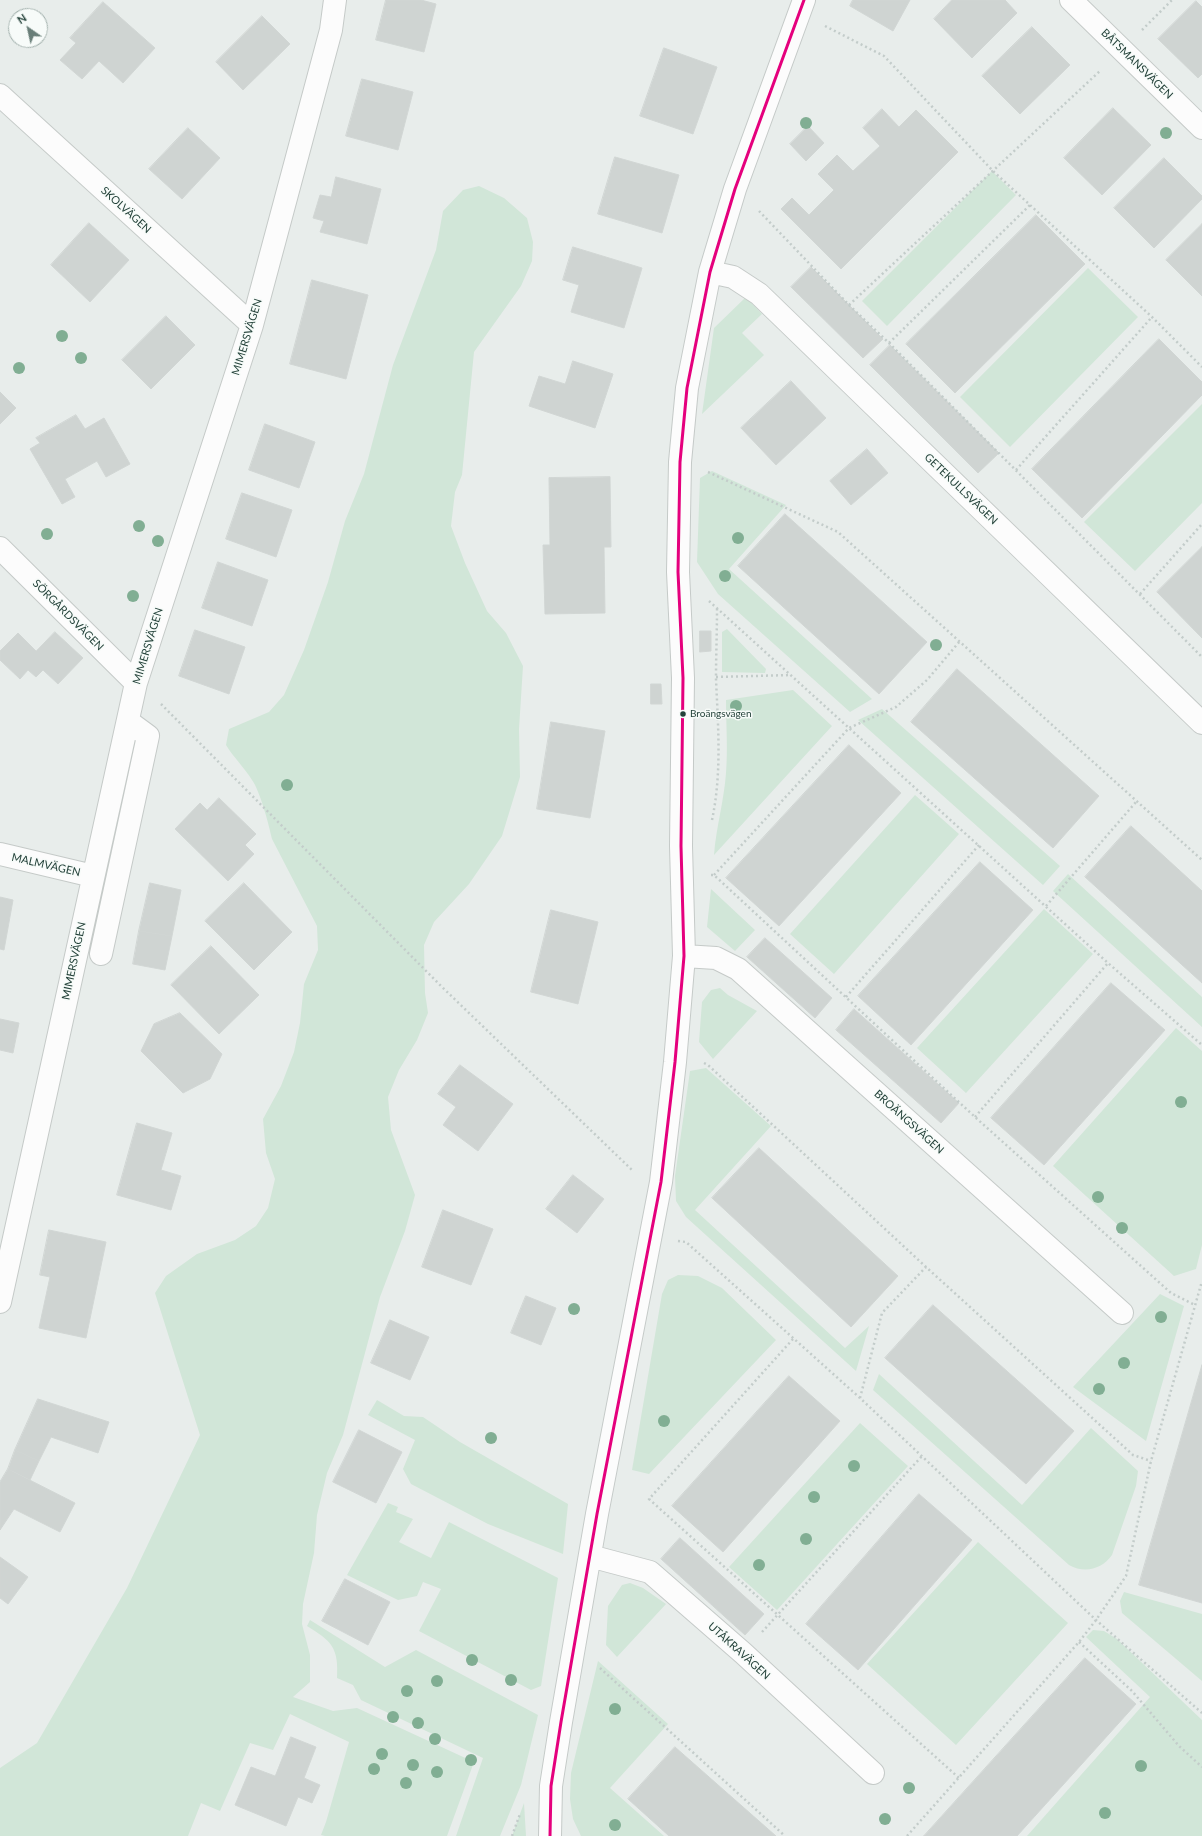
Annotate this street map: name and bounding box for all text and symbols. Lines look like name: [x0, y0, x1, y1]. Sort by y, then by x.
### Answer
north arrow: [8, 8, 48, 48]
text: N: [14, 11, 29, 26]
street label: BÅTSMANSVÄGEN: [1098, 26, 1176, 102]
street label: SKOLVÄGEN: [98, 184, 154, 236]
street label: MIMERSVÄGEN: [229, 297, 265, 377]
street label: GETEKULLSVÄGEN: [922, 451, 1000, 527]
street label: SÖRGÅRDSVÄGEN: [30, 577, 106, 653]
street label: MIMERSVÄGEN: [130, 606, 166, 686]
place label: Broängsvägen: [690, 708, 751, 720]
marker: Broängsvägen: [678, 709, 688, 719]
street label: MALMVÄGEN: [10, 851, 82, 879]
street label: MIMERSVÄGEN: [59, 921, 89, 1001]
street label: BROÄNGSVÄGEN: [871, 1087, 947, 1157]
street label: UTÅKRAVÄGEN: [705, 1620, 773, 1682]

